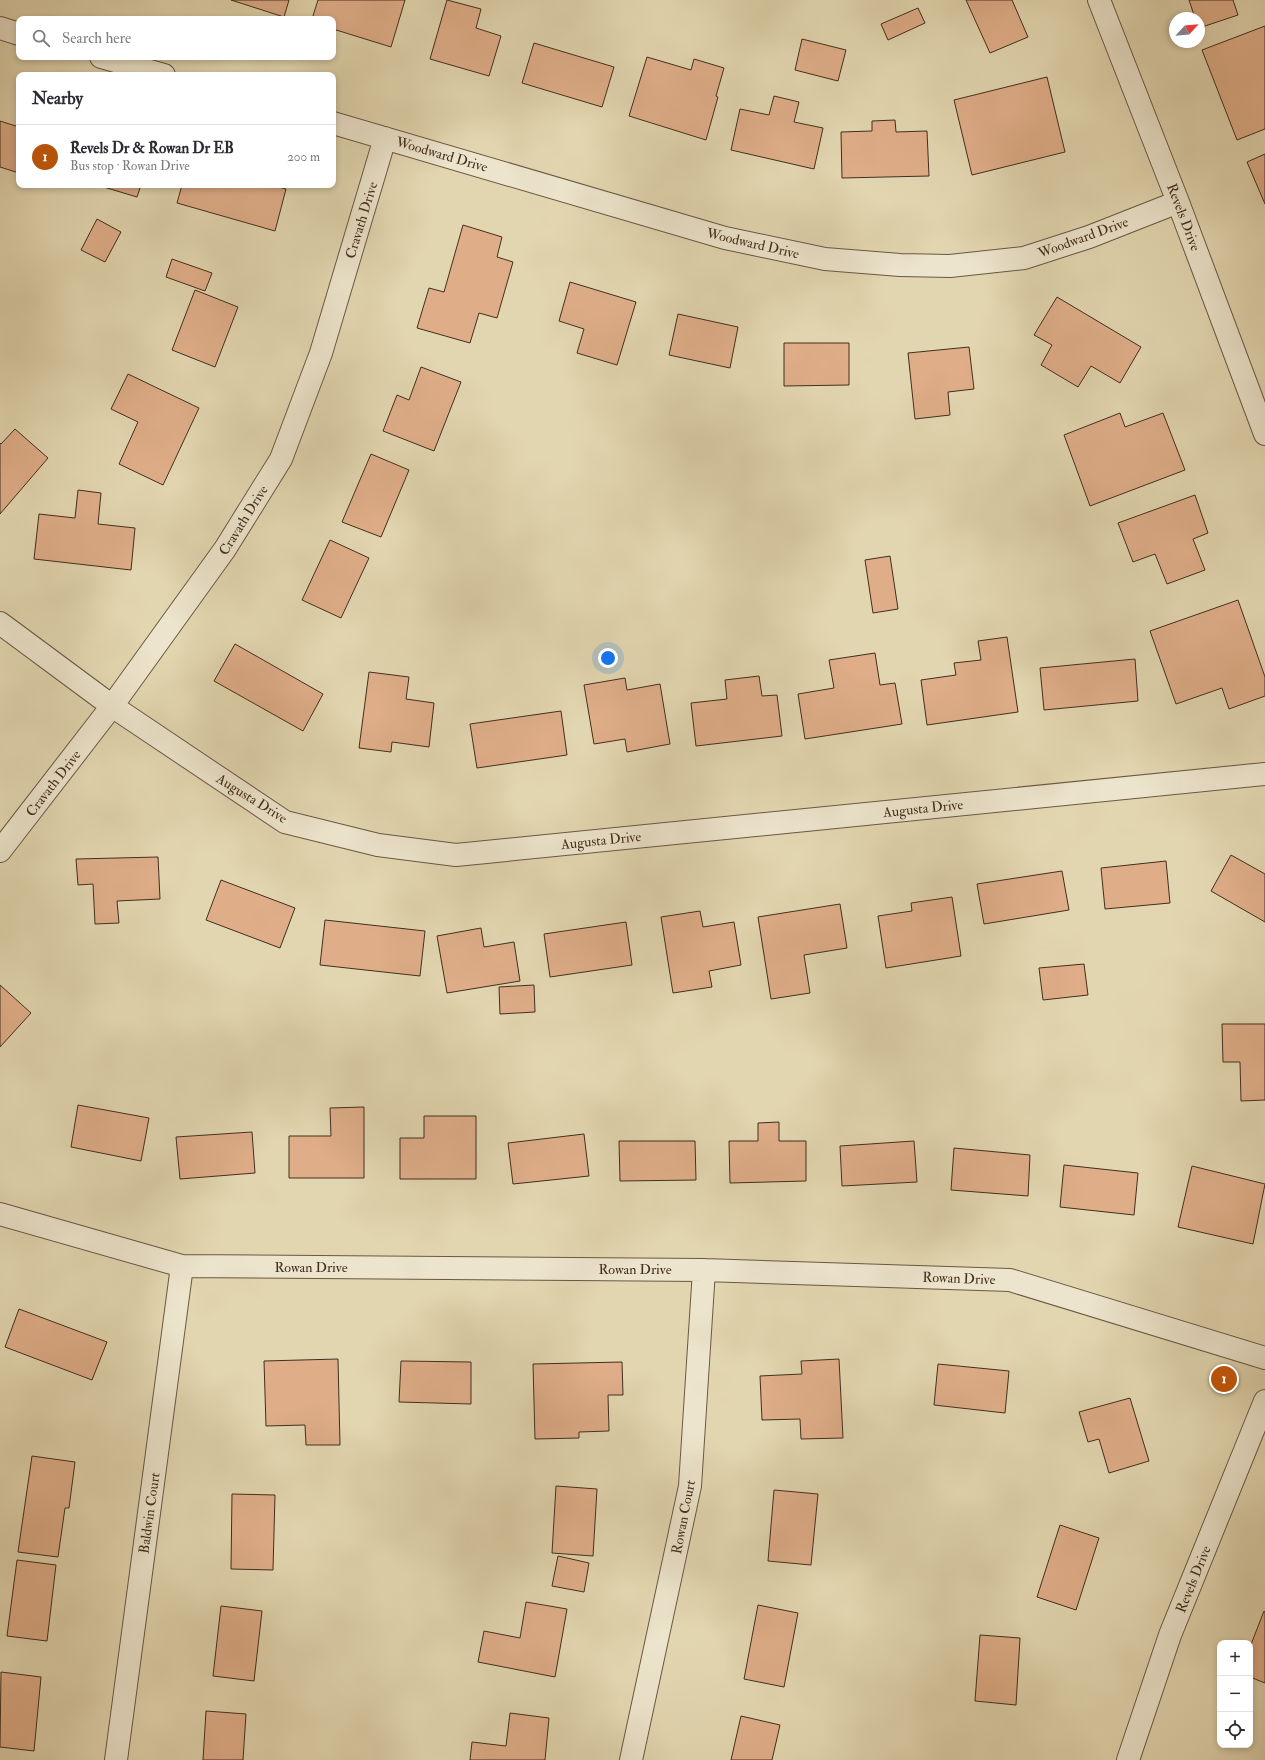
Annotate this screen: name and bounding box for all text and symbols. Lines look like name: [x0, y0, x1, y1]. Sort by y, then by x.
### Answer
north arrow: [1169, 12, 1205, 48]
search box: [16, 16, 336, 60]
icon: search: [30, 27, 52, 49]
text: Search here: [62, 29, 131, 48]
text: Nearby: [32, 88, 83, 109]
street label: Woodward Drive: [393, 133, 490, 176]
text: Revels Dr & Rowan Dr EB: [70, 139, 234, 158]
text: 1: [43, 149, 47, 165]
text: 200 m: [287, 149, 320, 165]
text: Bus stop · Rowan Drive: [70, 158, 190, 174]
street label: Cravath Drive: [342, 180, 381, 261]
street label: Revels Drive: [1163, 181, 1204, 253]
street label: Woodward Drive: [1035, 213, 1131, 262]
street label: Woodward Drive: [704, 224, 801, 262]
street label: Cravath Drive: [215, 482, 272, 558]
your location: [598, 648, 618, 668]
street label: Cravath Drive: [22, 747, 85, 820]
street label: Augusta Drive: [212, 769, 290, 827]
street label: Augusta Drive: [881, 796, 964, 821]
street label: Augusta Drive: [559, 828, 642, 853]
street label: Rowan Drive: [274, 1259, 348, 1276]
street label: Rowan Drive: [598, 1261, 672, 1278]
street label: Rowan Drive: [922, 1269, 996, 1288]
pin: 1: [1211, 1364, 1237, 1394]
street label: Baldwin Court: [135, 1471, 164, 1555]
street label: Rowan Court: [668, 1478, 699, 1556]
street label: Revels Drive: [1172, 1543, 1215, 1615]
map controls: [1217, 1640, 1253, 1748]
button: +: [1217, 1640, 1253, 1676]
button: −: [1217, 1676, 1253, 1712]
button: locate: [1217, 1712, 1253, 1748]

